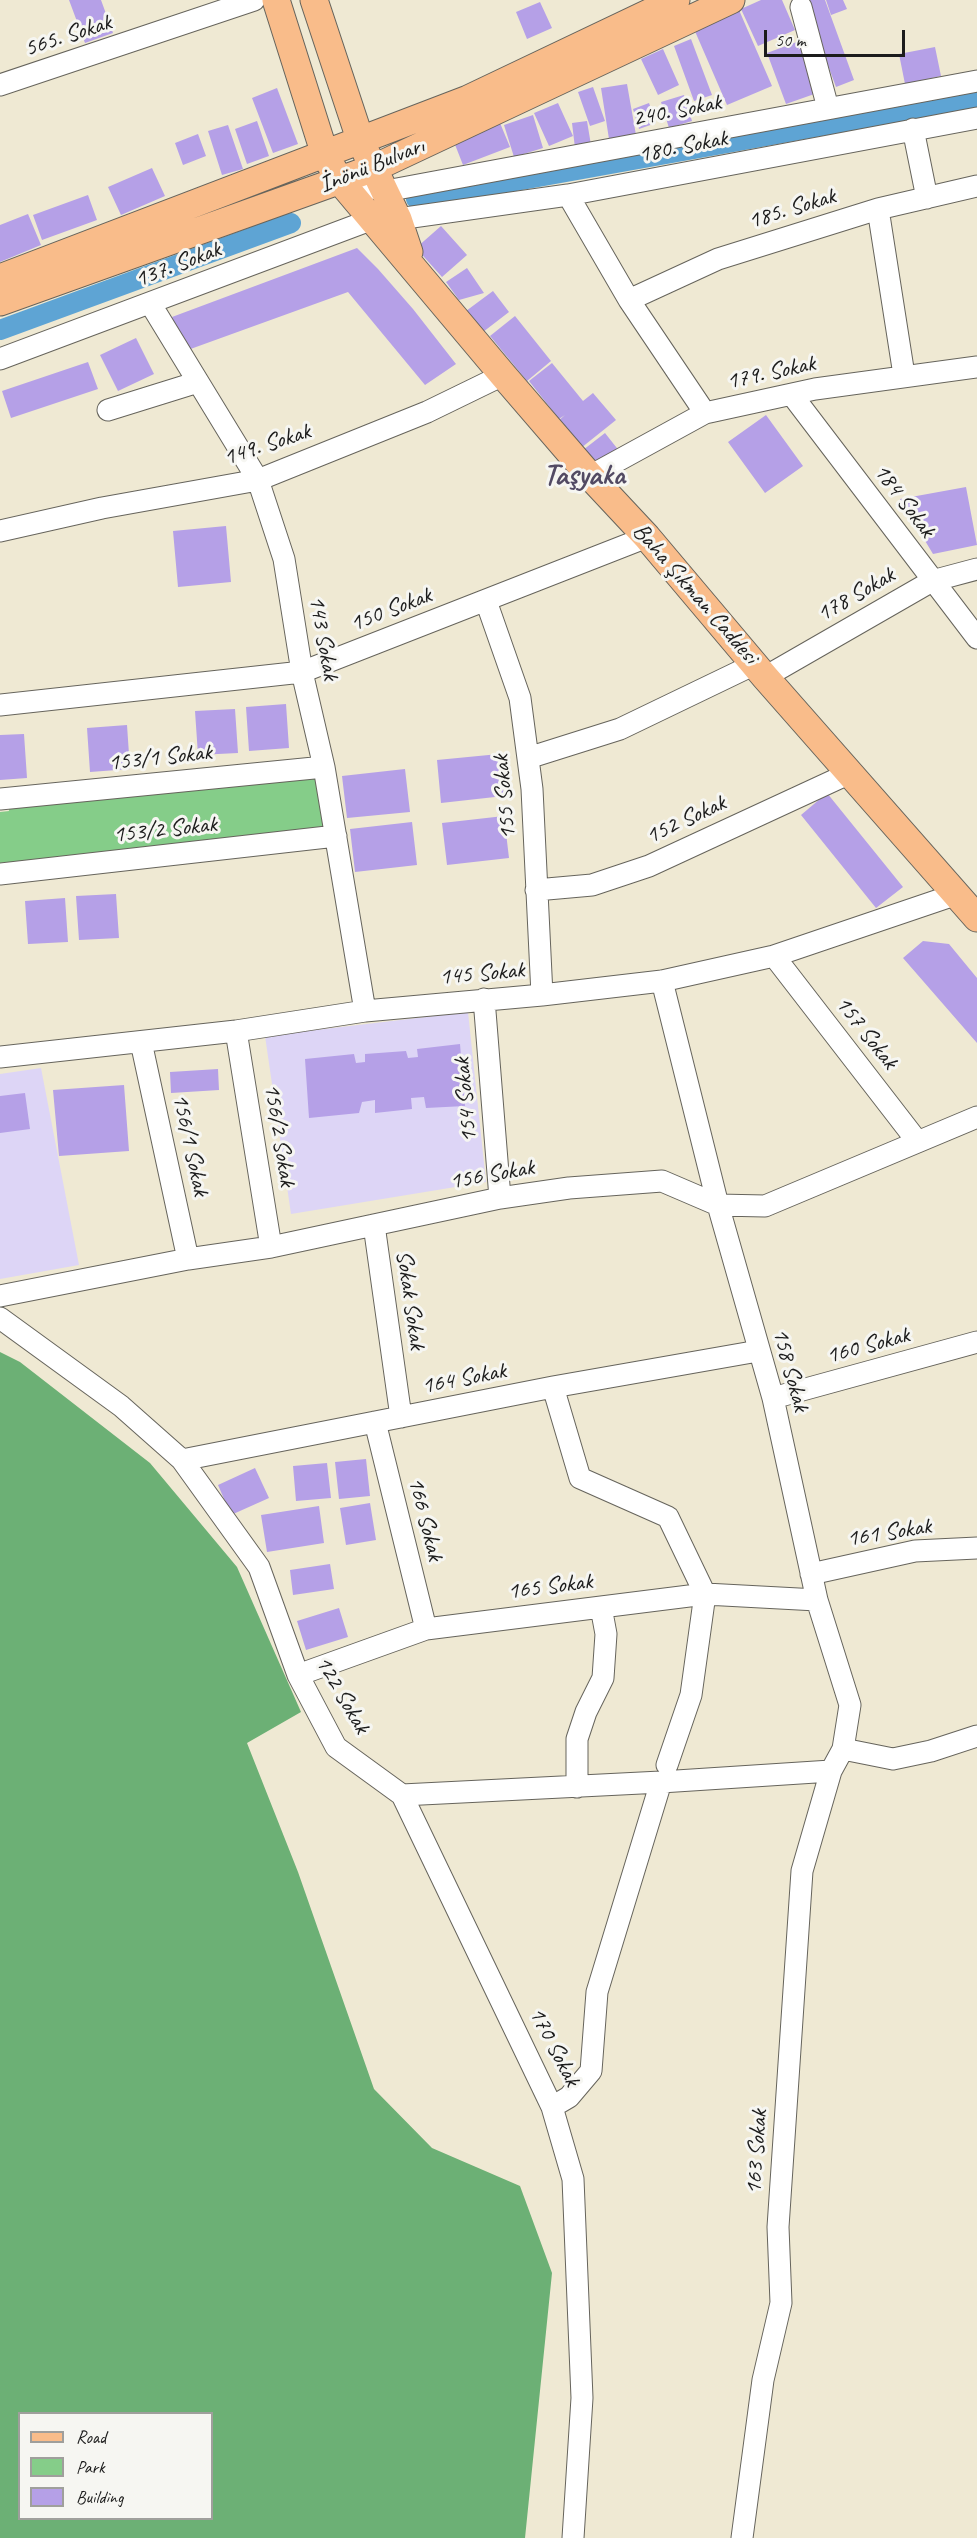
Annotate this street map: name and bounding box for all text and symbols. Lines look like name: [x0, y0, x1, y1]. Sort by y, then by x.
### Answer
street label: 565. Sokak: [21, 8, 115, 64]
scale bar: [767, 18, 908, 56]
text: 50 m: [775, 29, 806, 51]
street label: 240. Sokak: [630, 88, 724, 134]
street label: 180. Sokak: [636, 124, 730, 170]
street label: İnönü Bulvarı: [315, 132, 429, 200]
street label: 185. Sokak: [745, 182, 839, 236]
street label: 137. Sokak: [131, 235, 225, 295]
street label: 179. Sokak: [724, 350, 818, 396]
street label: 149. Sokak: [220, 417, 314, 473]
district label: Taşyaka: [543, 458, 625, 494]
street label: 184 Sokak: [867, 458, 941, 544]
street label: Baha Şıkman Caddesi: [626, 518, 764, 670]
street label: 178 Sokak: [812, 561, 900, 629]
street label: 150 Sokak: [346, 581, 436, 639]
street label: 143 Sokak: [301, 594, 345, 682]
street label: 153/1 Sokak: [107, 738, 213, 778]
street label: 155 Sokak: [487, 753, 523, 841]
street label: 152 Sokak: [641, 789, 731, 851]
street label: 153/2 Sokak: [112, 810, 218, 850]
street label: 145 Sokak: [438, 956, 526, 992]
street label: 157 Sokak: [828, 991, 904, 1075]
street label: 154 Sokak: [448, 1056, 484, 1144]
street label: 156/2 Sokak: [257, 1081, 301, 1189]
street label: 156/1 Sokak: [165, 1091, 215, 1199]
street label: 156 Sokak: [448, 1153, 536, 1197]
street label: Sokak Sokak: [389, 1249, 431, 1351]
street label: 160 Sokak: [823, 1321, 913, 1371]
street label: 158 Sokak: [765, 1325, 815, 1415]
street label: 164 Sokak: [419, 1357, 509, 1401]
street label: 166 Sokak: [401, 1474, 449, 1564]
street label: 161 Sokak: [845, 1512, 933, 1554]
street label: 165 Sokak: [506, 1568, 594, 1606]
street label: 122 Sokak: [308, 1651, 376, 1739]
street label: 170 Sokak: [522, 2002, 586, 2092]
street label: 163 Sokak: [740, 2108, 774, 2196]
legend: [18, 2412, 213, 2520]
text: Road: [76, 2426, 106, 2448]
text: Park: [76, 2456, 105, 2478]
text: Building: [76, 2486, 123, 2508]

